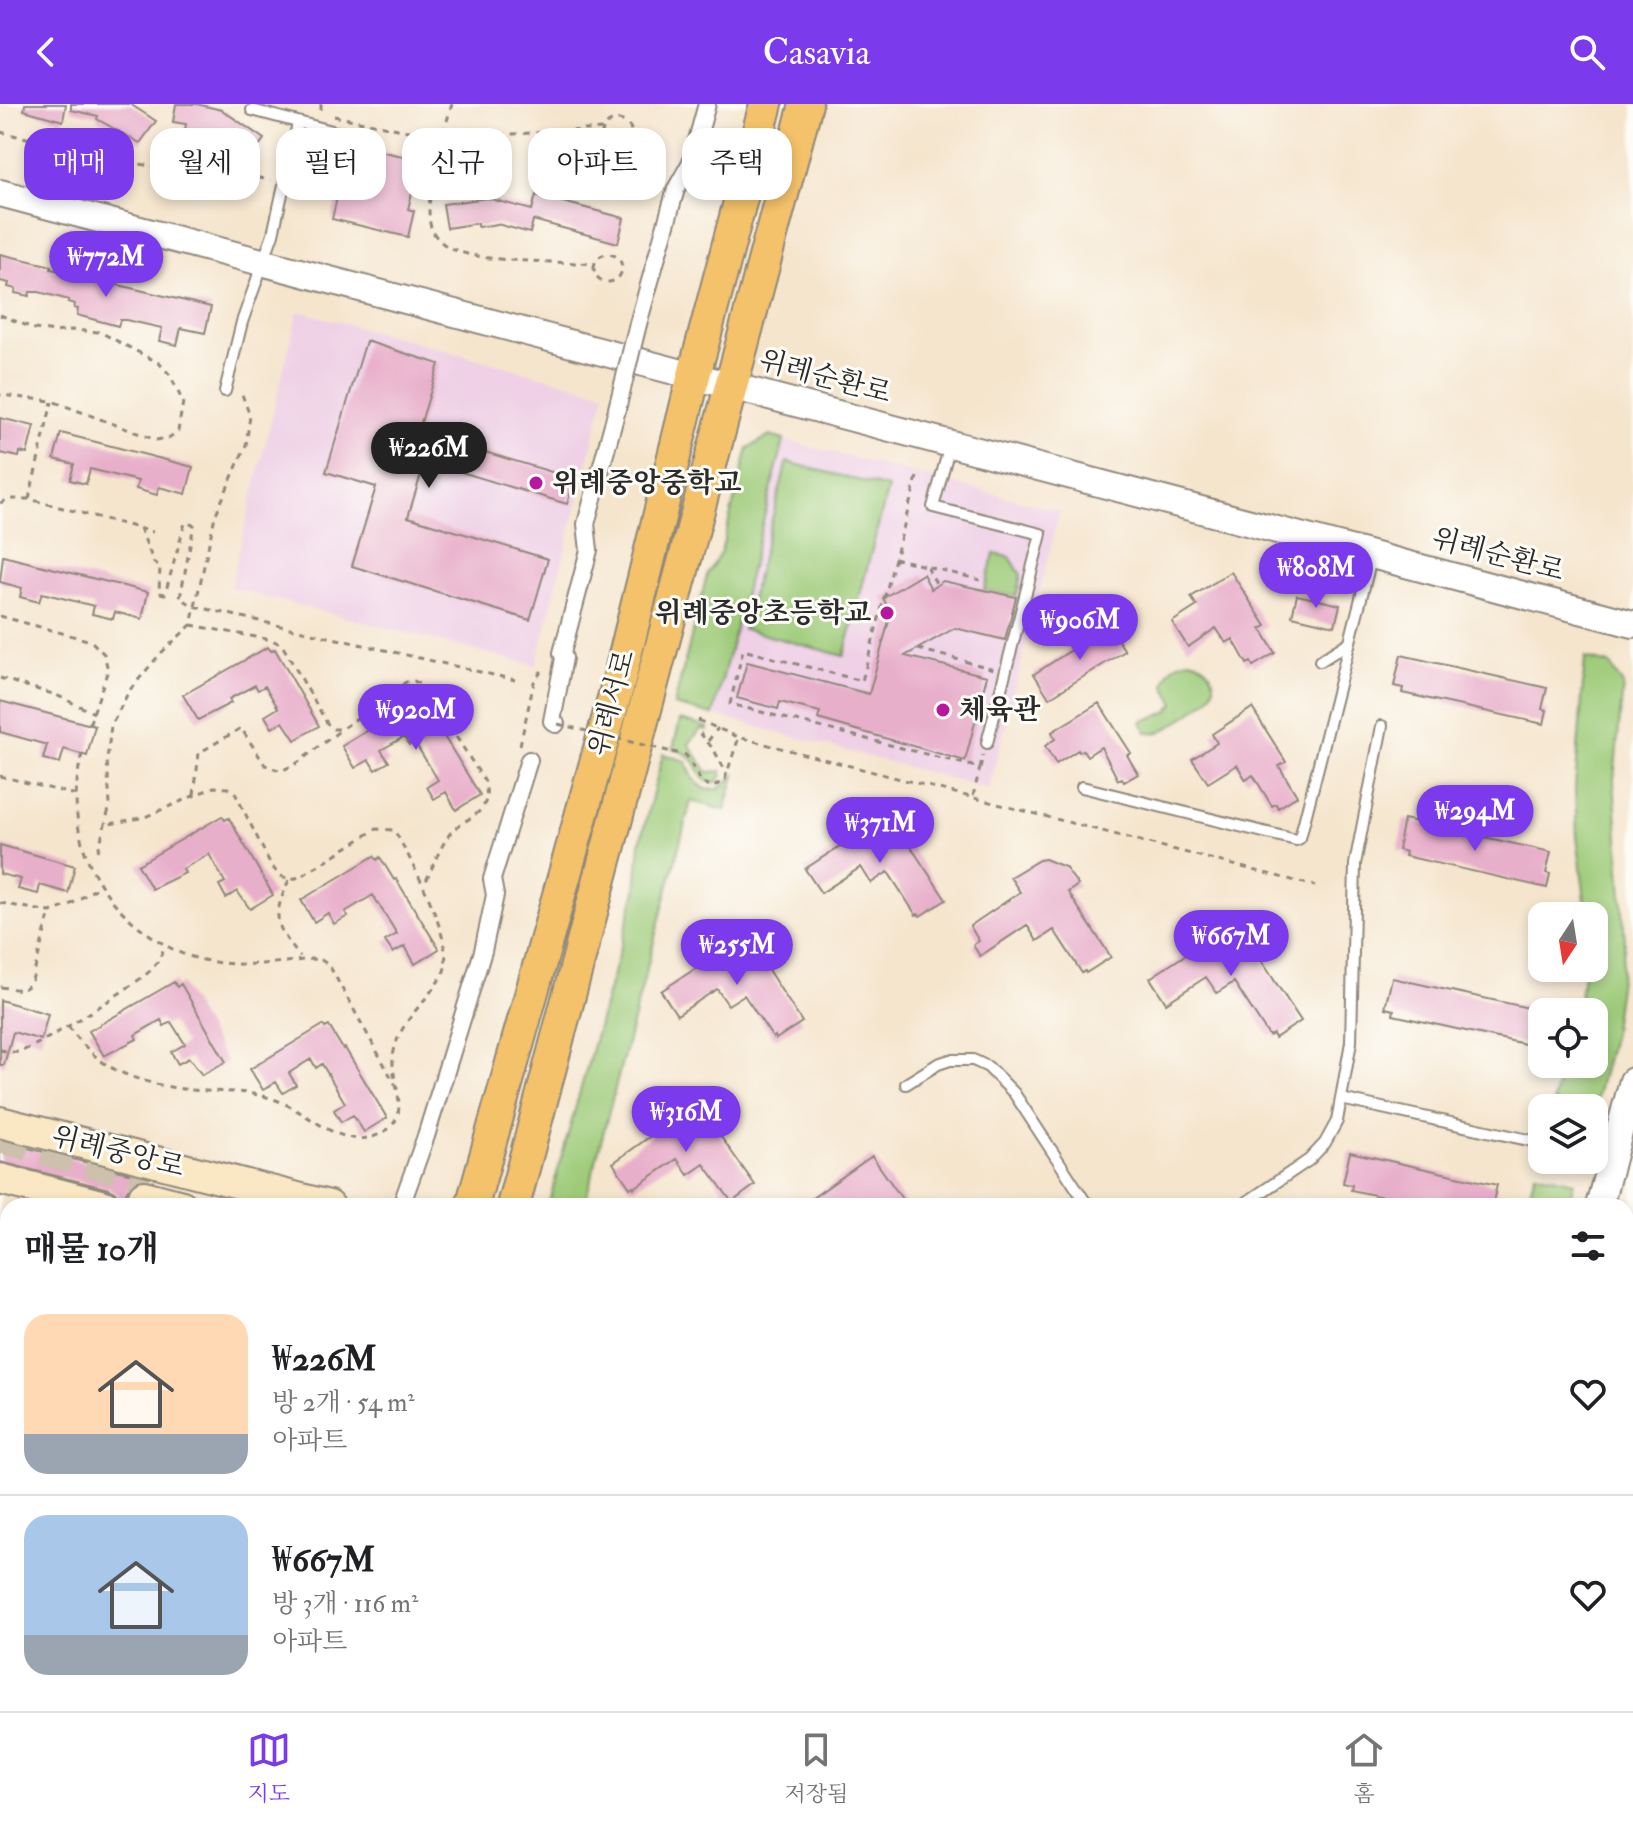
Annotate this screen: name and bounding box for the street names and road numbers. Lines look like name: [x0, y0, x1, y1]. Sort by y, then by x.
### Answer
street label: 위례순환로: [755, 343, 895, 411]
street label: 위례순환로: [1428, 521, 1568, 589]
street label: 위례서로: [581, 646, 643, 760]
street label: 위례중앙로: [48, 1119, 188, 1185]

